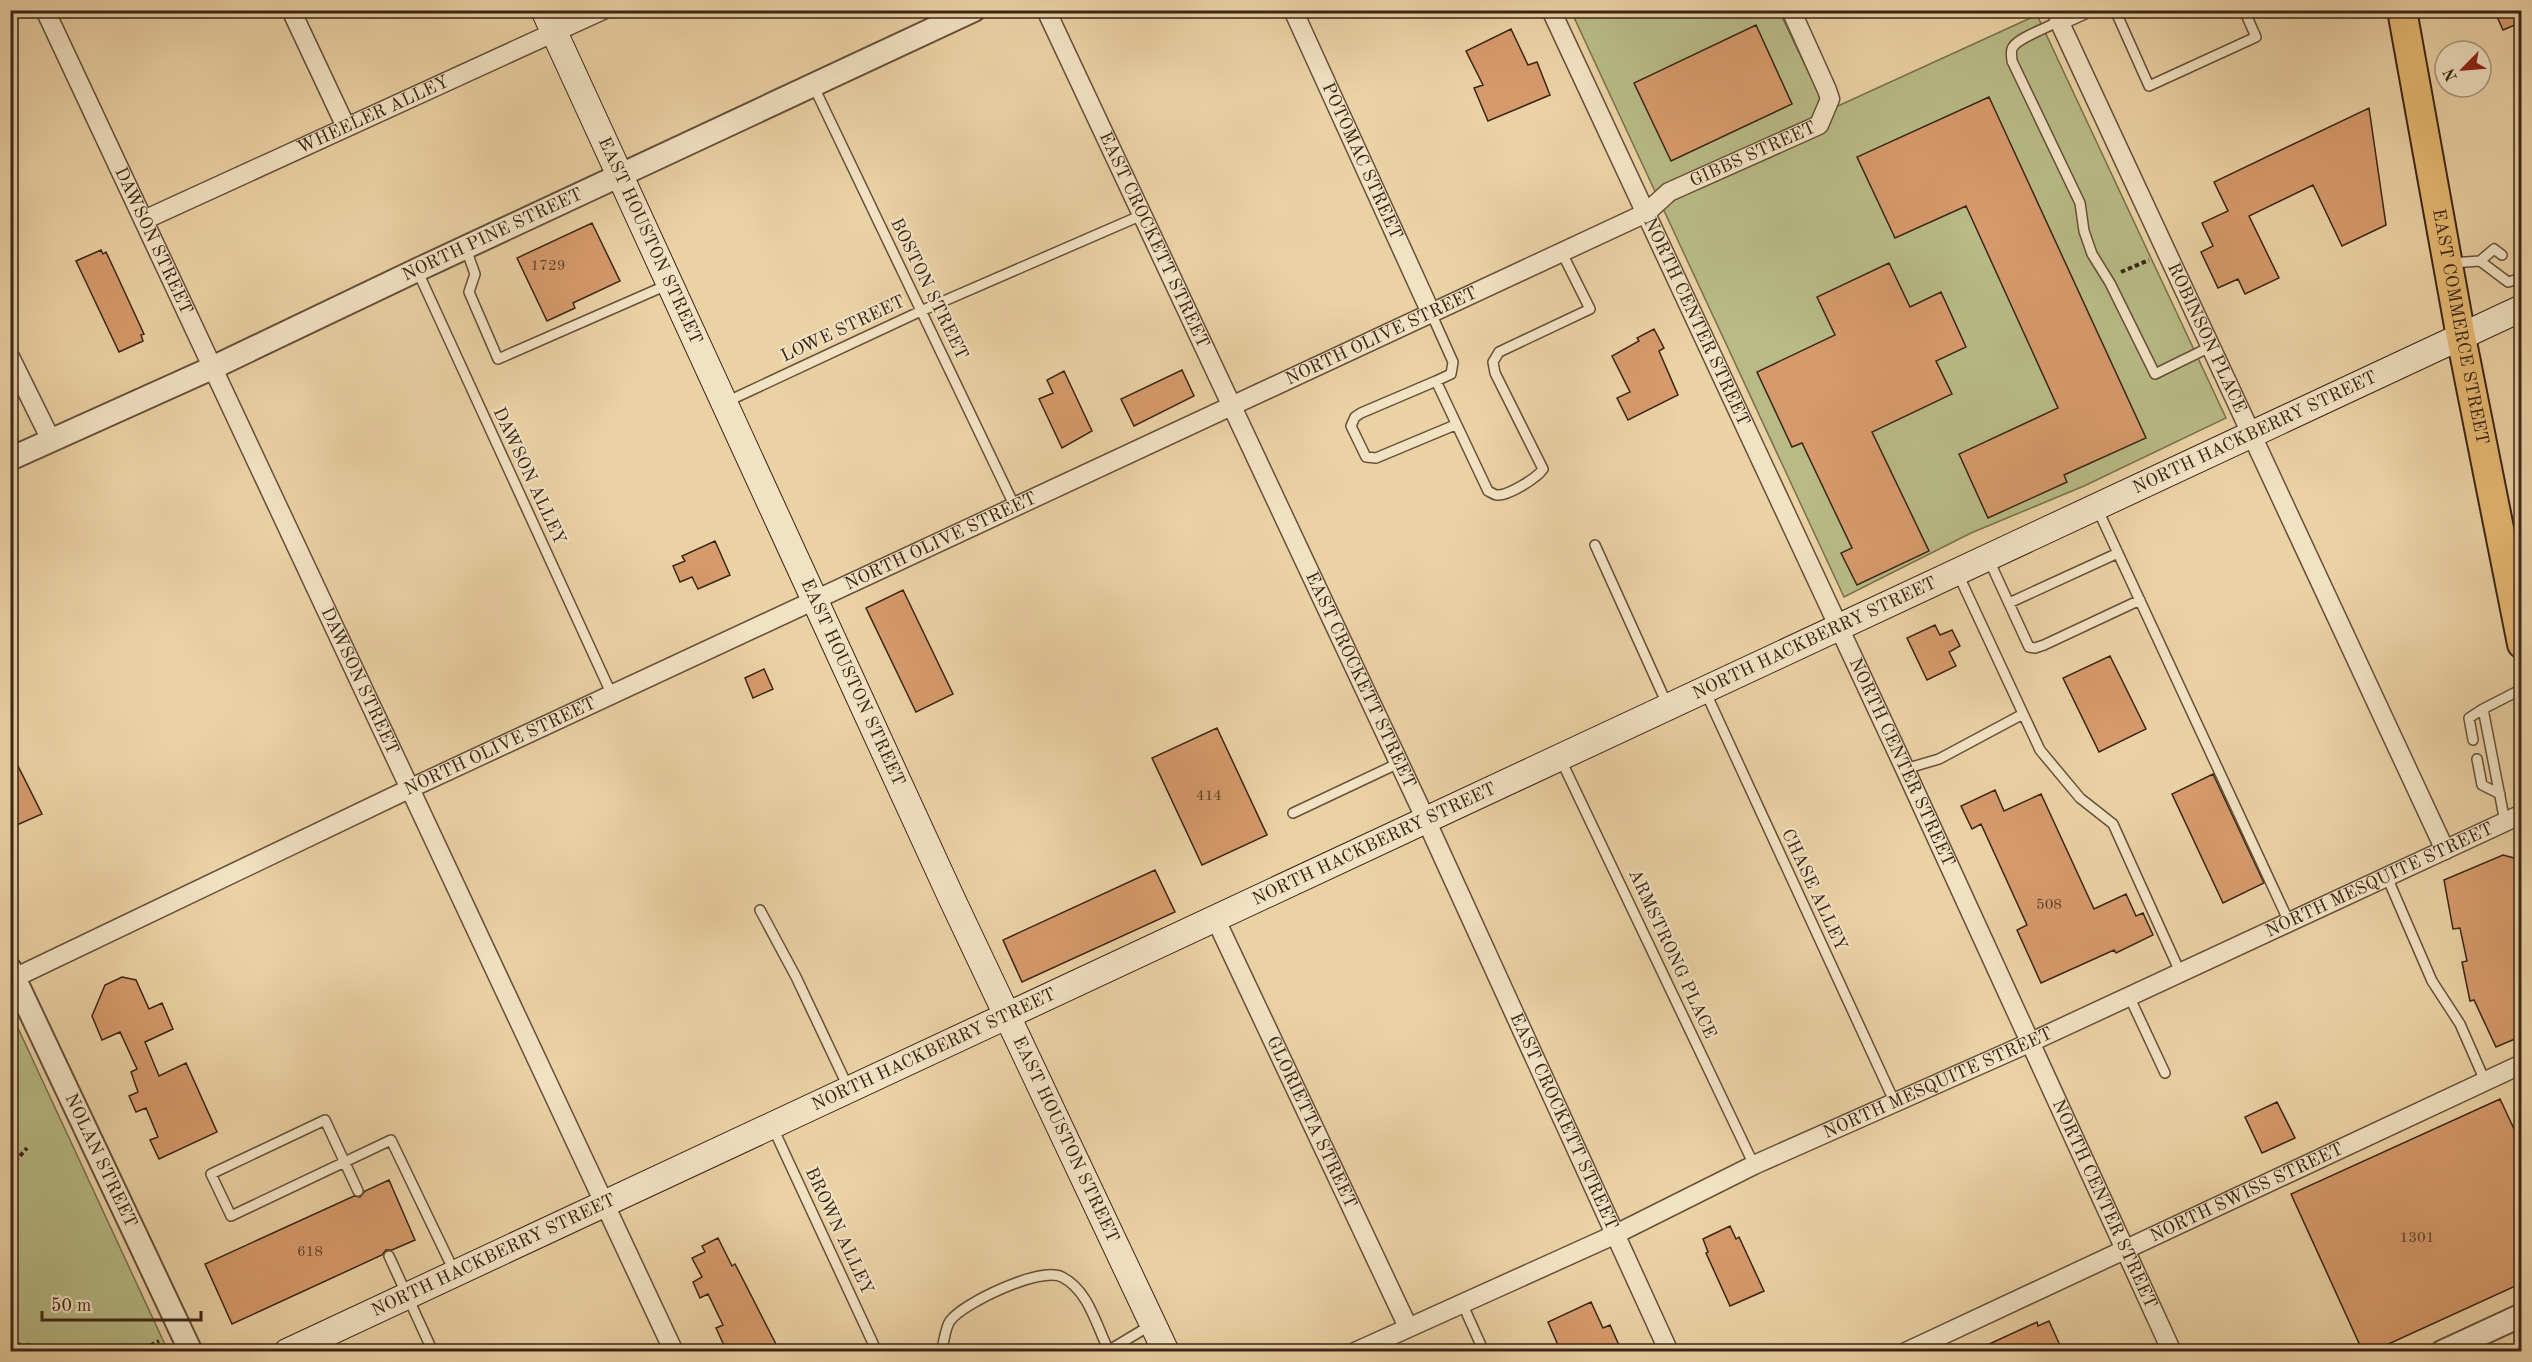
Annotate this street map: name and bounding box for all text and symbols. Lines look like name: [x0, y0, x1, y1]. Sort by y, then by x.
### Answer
north arrow: [2433, 39, 2493, 99]
text: N: [2441, 65, 2461, 83]
street label: WHEELER ALLEY: [295, 73, 452, 157]
street label: POTOMAC STREET: [1318, 80, 1405, 242]
street label: GIBBS STREET: [1687, 119, 1819, 190]
street label: EAST CROCKETT STREET: [1096, 129, 1212, 351]
street label: EAST HOUSTON STREET: [595, 134, 705, 347]
street label: DAWSON STREET: [111, 165, 195, 317]
street label: NORTH PINE STREET: [399, 185, 585, 285]
street label: EAST COMMERCE STREET: [2429, 207, 2491, 446]
street label: BOSTON STREET: [887, 215, 971, 363]
street label: NORTH CENTER STREET: [1640, 215, 1753, 429]
house number: 1729: [531, 259, 565, 274]
street label: ROBINSON PLACE: [2164, 260, 2249, 416]
street label: NORTH OLIVE STREET: [1283, 284, 1480, 389]
street label: LOWE STREET: [778, 292, 908, 366]
street label: NORTH HACKBERRY STREET: [2130, 368, 2380, 497]
street label: DAWSON ALLEY: [489, 405, 569, 547]
street label: NORTH OLIVE STREET: [842, 489, 1039, 594]
street label: EAST CROCKETT STREET: [1302, 569, 1419, 791]
street label: NORTH HACKBERRY STREET: [1690, 574, 1939, 703]
street label: EAST HOUSTON STREET: [797, 576, 908, 789]
street label: DAWSON STREET: [317, 605, 402, 757]
street label: NORTH CENTER STREET: [1846, 655, 1957, 869]
street label: NORTH OLIVE STREET: [402, 694, 599, 799]
street label: NORTH HACKBERRY STREET: [1250, 780, 1499, 909]
house number: 414: [1196, 789, 1222, 804]
street label: NORTH MESQUITE STREET: [2263, 820, 2496, 941]
street label: CHASE ALLEY: [1778, 826, 1850, 954]
street label: ARMSTRONG PLACE: [1625, 866, 1719, 1042]
house number: 508: [2036, 898, 2062, 913]
street label: NORTH HACKBERRY STREET: [809, 985, 1059, 1114]
street label: EAST CROCKETT STREET: [1506, 1010, 1621, 1233]
street label: NORTH MESQUITE STREET: [1821, 1024, 2055, 1142]
street label: EAST HOUSTON STREET: [1009, 1033, 1122, 1245]
street label: GLORIETTA STREET: [1263, 1034, 1360, 1211]
street label: NOLAN STREET: [61, 1091, 140, 1230]
street label: NORTH CENTER STREET: [2049, 1097, 2160, 1311]
street label: NORTH SWISS STREET: [2147, 1140, 2346, 1246]
street label: BROWN ALLEY: [802, 1165, 876, 1297]
street label: NORTH HACKBERRY STREET: [369, 1191, 618, 1320]
house number: 1301: [2400, 1231, 2434, 1246]
house number: 618: [297, 1245, 323, 1260]
scale bar: [42, 1284, 201, 1322]
text: 50 m: [51, 1297, 91, 1315]

